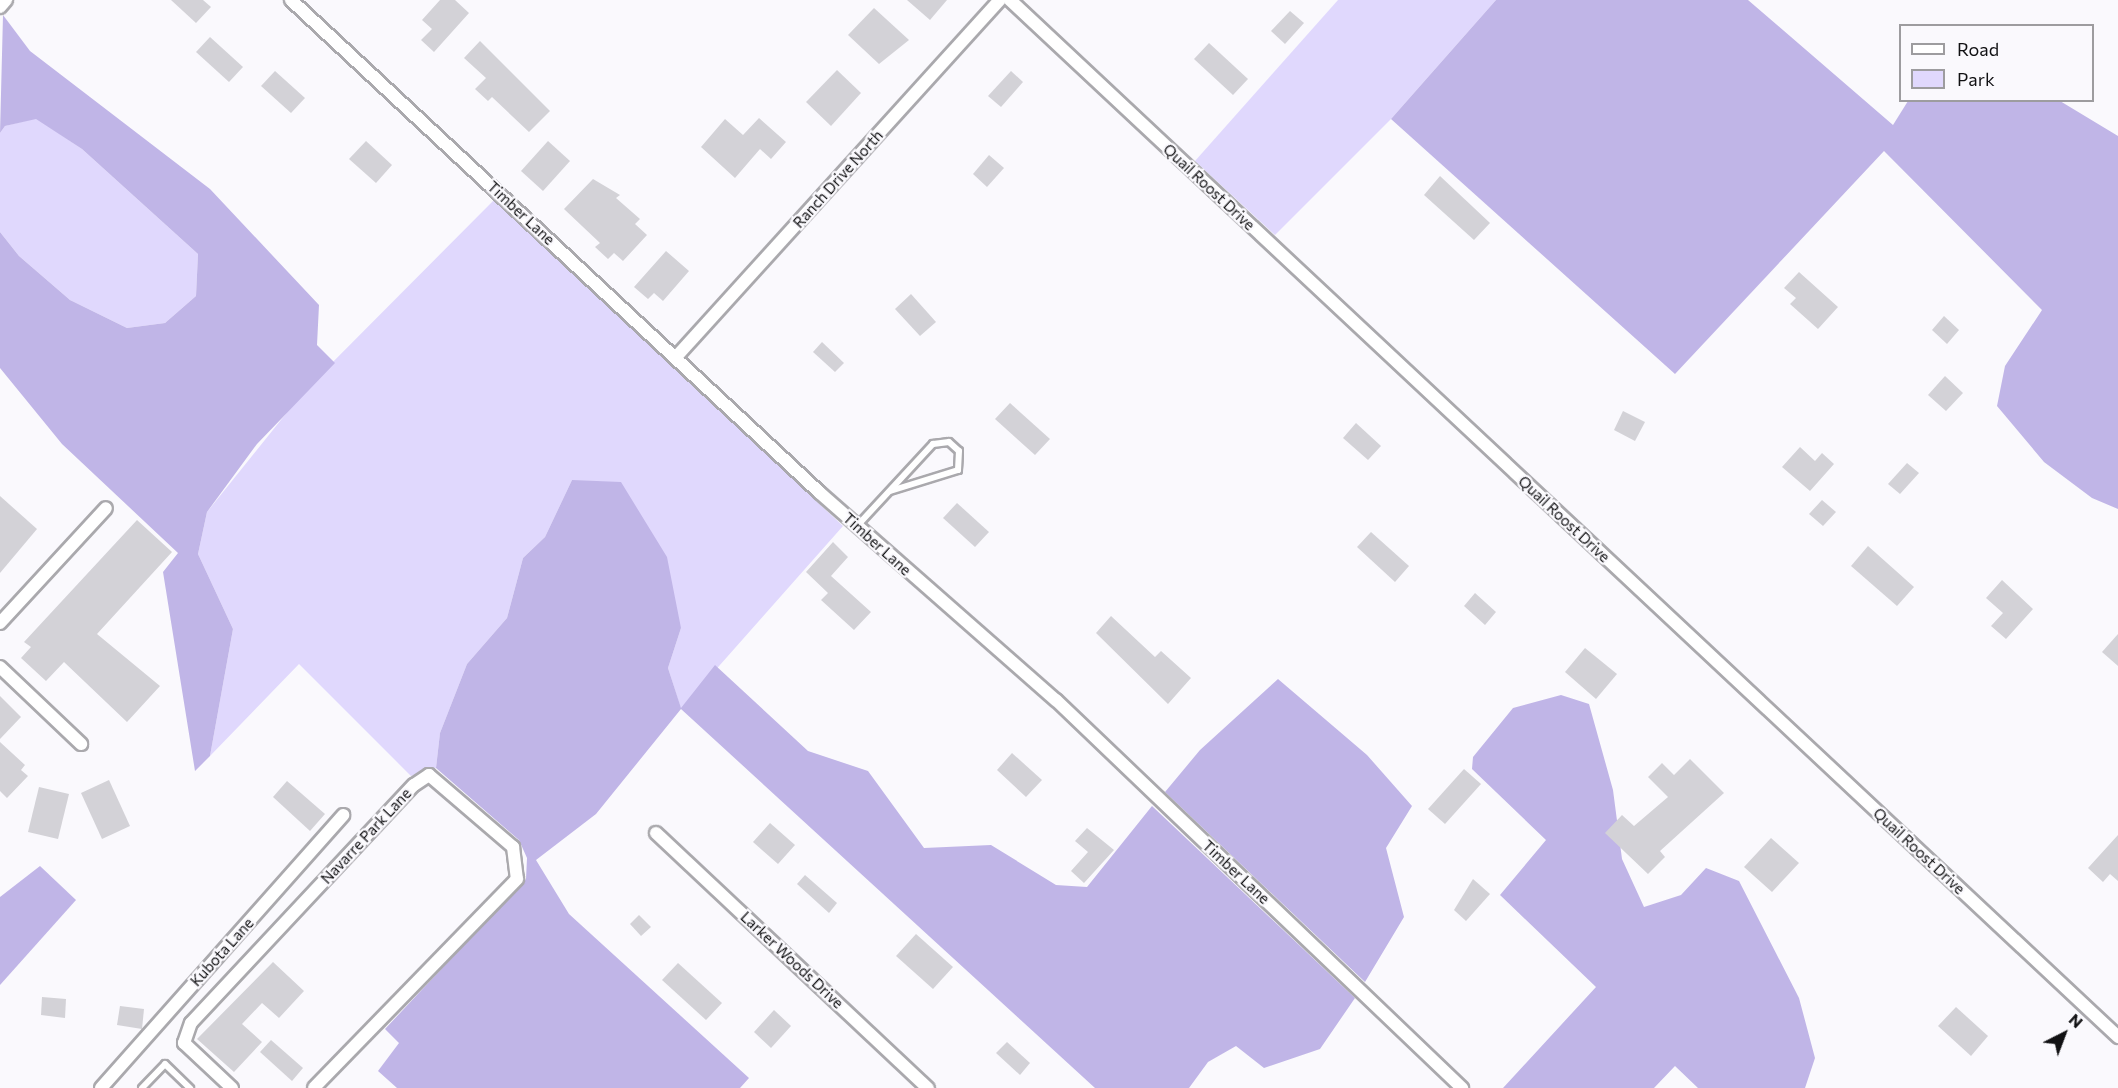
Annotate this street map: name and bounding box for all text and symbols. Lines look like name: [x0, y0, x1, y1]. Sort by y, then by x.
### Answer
legend: [1899, 24, 2094, 102]
text: Road: [1957, 38, 1999, 60]
text: Park: [1957, 68, 1995, 90]
street label: Ranch Drive North: [789, 126, 887, 232]
street label: Quail Roost Drive: [1160, 140, 1258, 234]
street label: Timber Lane: [484, 177, 558, 249]
street label: Quail Roost Drive: [1515, 472, 1613, 566]
street label: Timber Lane: [839, 509, 915, 579]
street label: Navarre Park Lane: [317, 784, 415, 888]
street label: Quail Roost Drive: [1870, 804, 1968, 898]
street label: Timber Lane: [1199, 836, 1273, 908]
street label: Larker Woods Drive: [737, 908, 847, 1012]
street label: Kubota Lane: [187, 914, 257, 990]
north arrow: [2034, 1004, 2094, 1064]
text: N: [2066, 1009, 2087, 1031]

